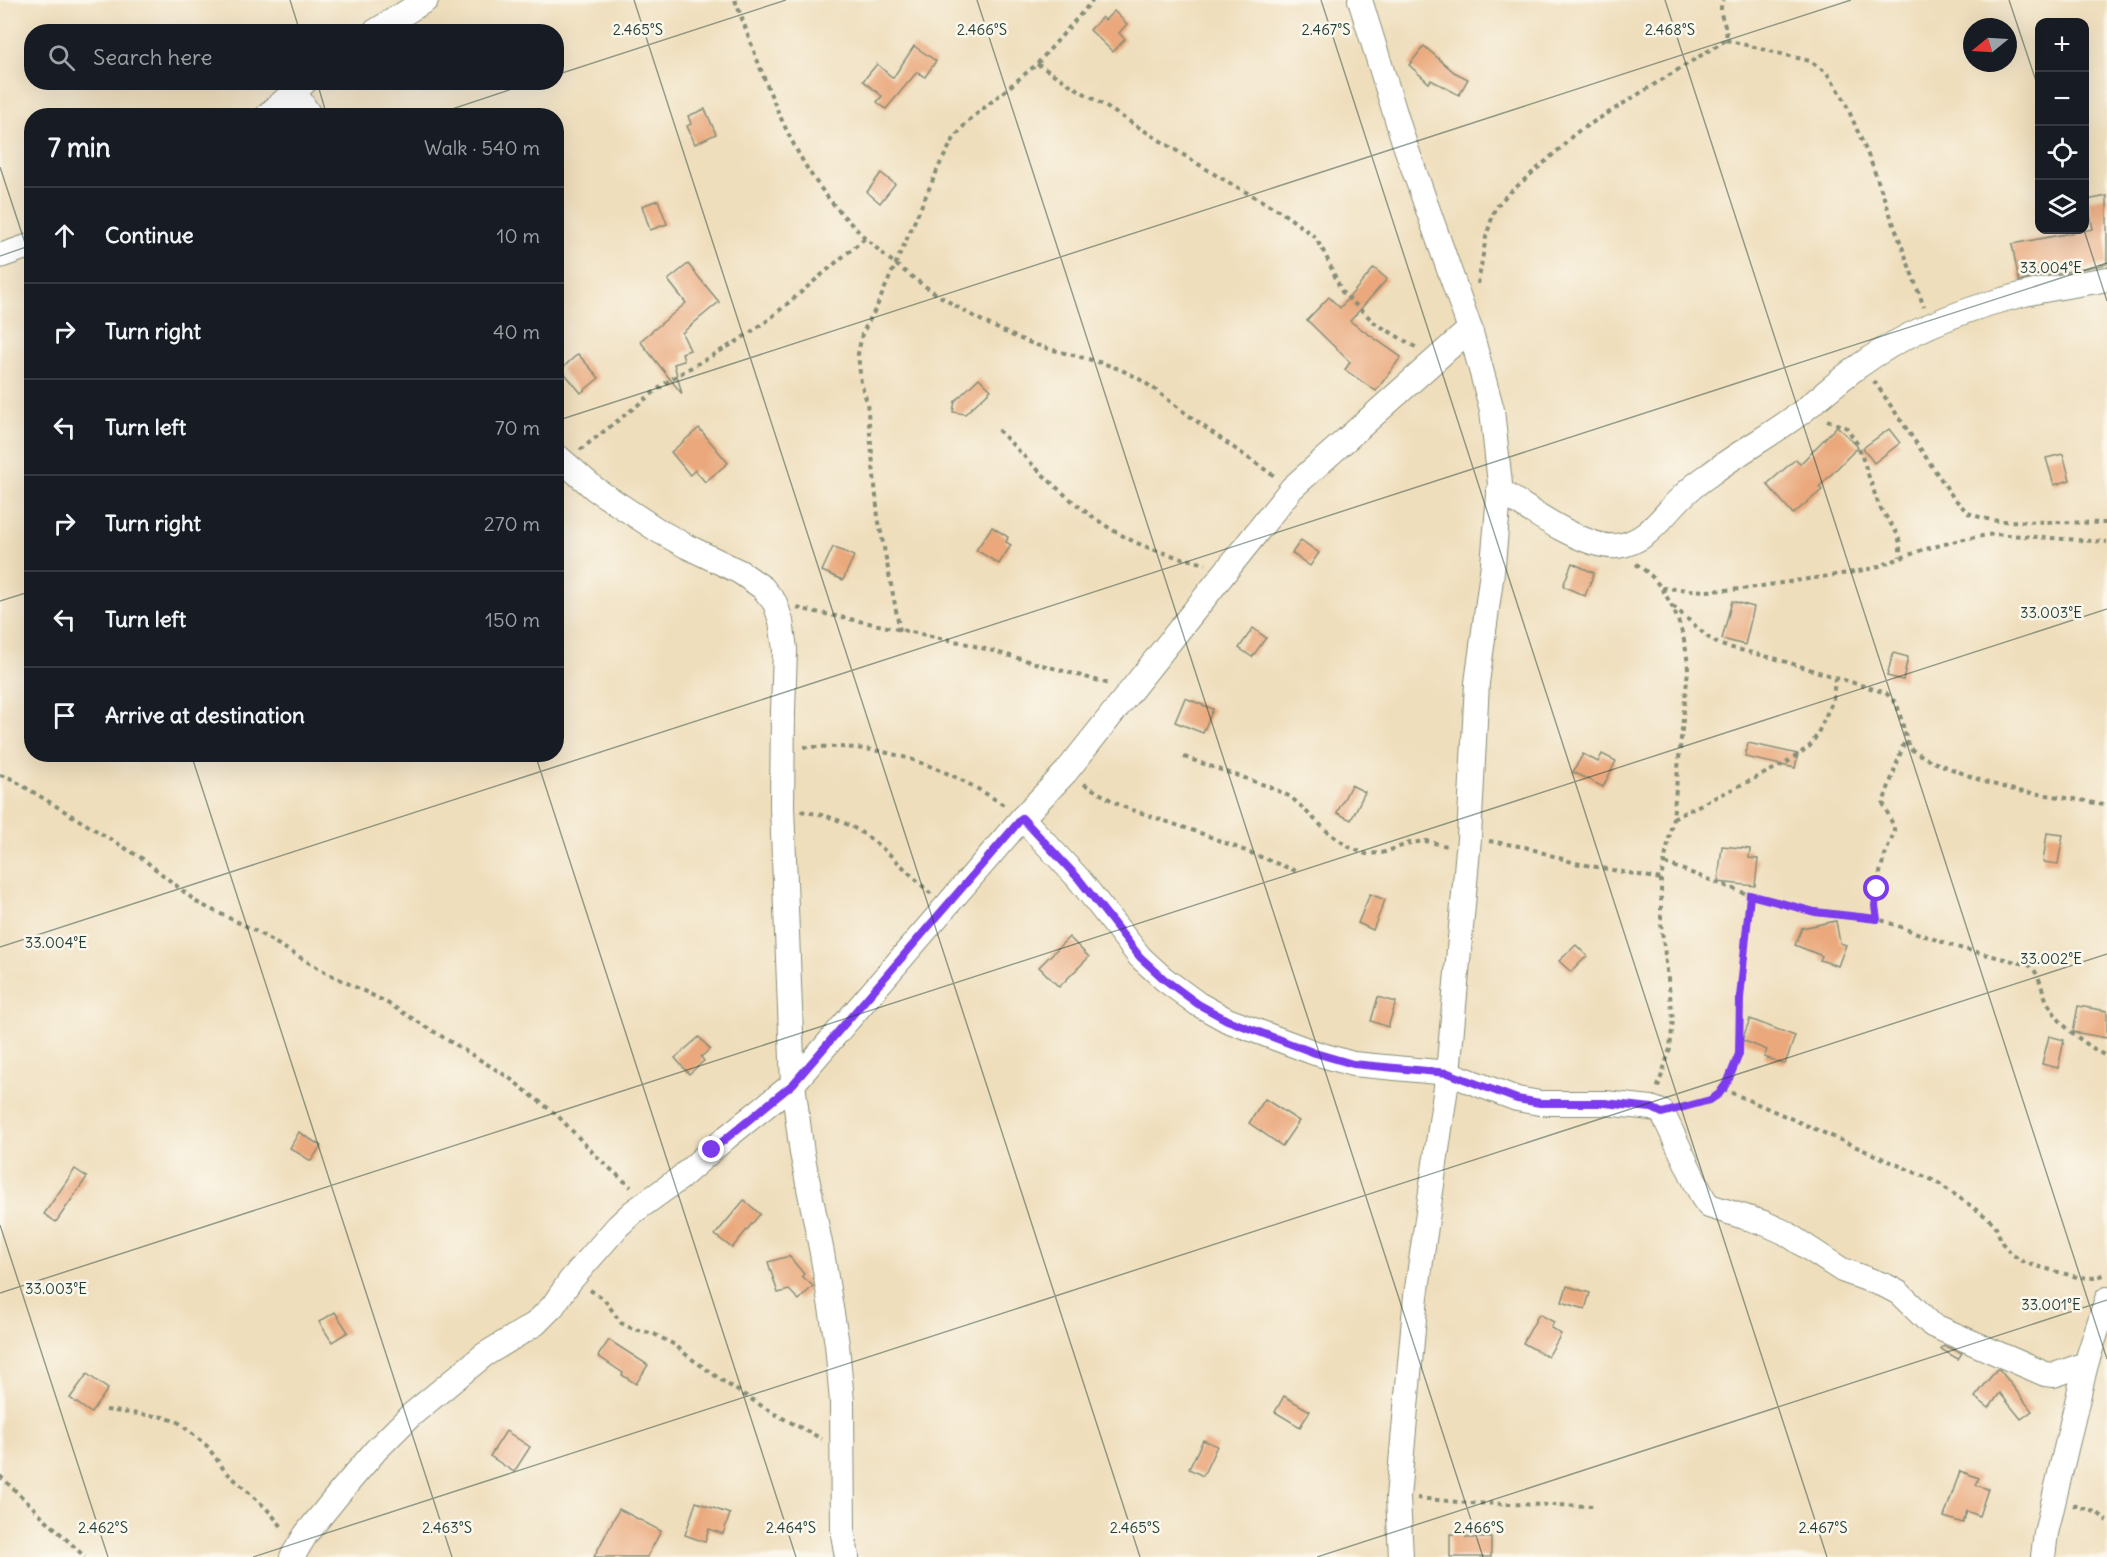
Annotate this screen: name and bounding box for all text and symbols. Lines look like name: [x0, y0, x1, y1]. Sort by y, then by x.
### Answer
north arrow: [1963, 18, 2017, 72]
map controls: [2035, 18, 2089, 234]
button: +: [2035, 18, 2089, 72]
text: 2.465°S: [613, 20, 663, 39]
text: 2.466°S: [957, 20, 1007, 39]
text: 2.467°S: [1301, 20, 1351, 39]
text: 2.468°S: [1645, 20, 1695, 39]
search box: [24, 24, 564, 90]
icon: search: [45, 41, 78, 74]
text: Search here: [93, 43, 212, 71]
button: −: [2035, 72, 2089, 126]
button: locate: [2035, 126, 2089, 180]
text: 7 min: [48, 131, 111, 164]
text: Walk · 540 m: [424, 135, 540, 160]
button: layers: [2035, 180, 2089, 234]
icon: ahead: [48, 219, 81, 252]
text: Continue: [105, 221, 194, 249]
text: 10 m: [497, 223, 540, 248]
text: 33.004°E: [2020, 258, 2082, 277]
icon: right: [48, 315, 81, 348]
text: Turn right: [105, 317, 201, 345]
text: 40 m: [493, 319, 540, 344]
icon: left: [48, 411, 81, 444]
text: Turn left: [105, 413, 186, 441]
text: 70 m: [495, 415, 540, 440]
icon: right: [48, 507, 81, 540]
text: Turn right: [105, 509, 201, 537]
text: 270 m: [484, 511, 540, 536]
icon: left: [48, 603, 81, 636]
text: 33.003°E: [2020, 603, 2082, 622]
text: Turn left: [105, 605, 186, 633]
text: 150 m: [485, 607, 540, 632]
icon: arrive: [48, 699, 81, 732]
text: Arrive at destination: [105, 701, 305, 729]
route start: [1863, 875, 1889, 901]
text: 33.004°E: [25, 933, 87, 952]
text: 33.002°E: [2020, 949, 2082, 968]
route end: [698, 1136, 724, 1162]
text: 33.003°E: [25, 1279, 87, 1298]
text: 33.001°E: [2021, 1295, 2081, 1314]
text: 2.462°S: [78, 1518, 128, 1537]
text: 2.463°S: [422, 1518, 472, 1537]
text: 2.464°S: [766, 1518, 816, 1537]
text: 2.465°S: [1110, 1518, 1160, 1537]
text: 2.466°S: [1454, 1518, 1504, 1537]
text: 2.467°S: [1798, 1518, 1848, 1537]

